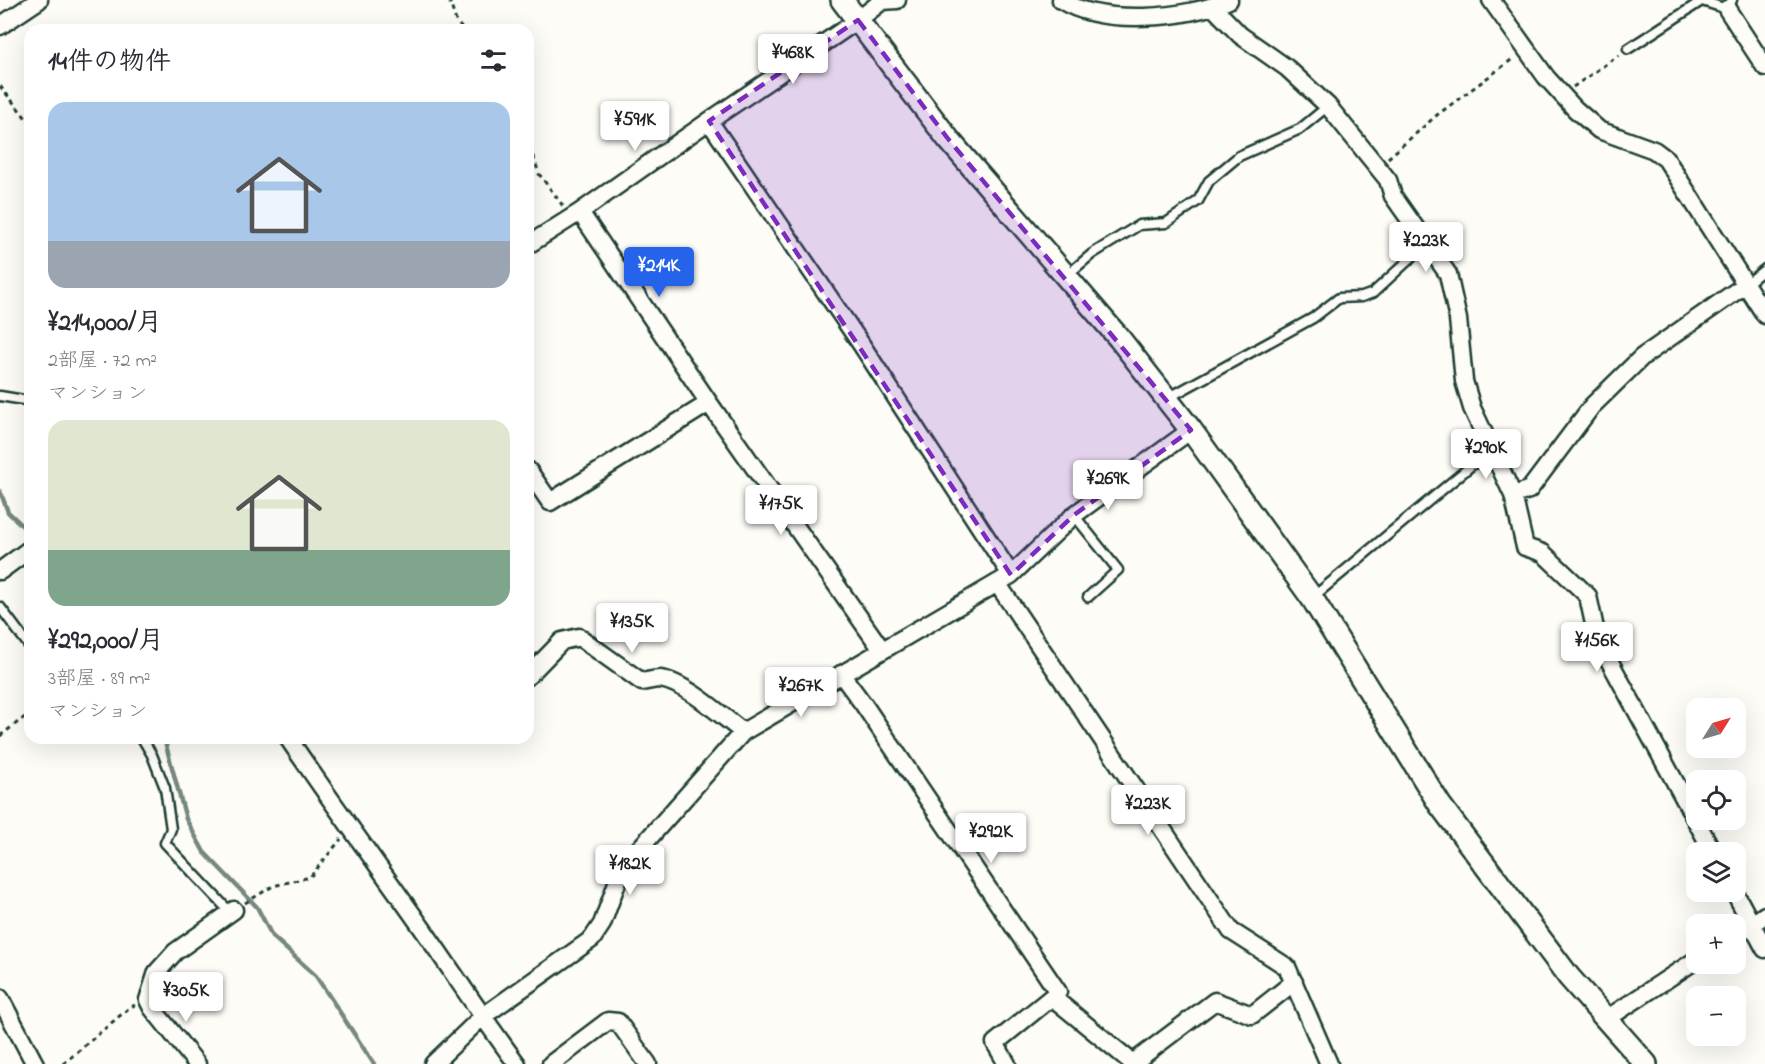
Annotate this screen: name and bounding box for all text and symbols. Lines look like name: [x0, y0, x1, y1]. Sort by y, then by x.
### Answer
pin: ¥468K: [751, 34, 835, 85]
text: ¥468K: [772, 39, 814, 68]
text: 14件の物件: [48, 44, 171, 82]
icon: filters: [477, 44, 510, 77]
pin: ¥591K: [593, 101, 677, 152]
text: ¥591K: [614, 106, 656, 135]
icon: home: [225, 141, 333, 249]
pin: ¥223K: [1384, 222, 1468, 273]
text: ¥223K: [1403, 227, 1449, 256]
pin: ¥214K: [617, 247, 701, 298]
text: ¥214K: [638, 252, 680, 281]
text: ¥214,000/月: [48, 305, 162, 343]
text: 2部屋 · 72 m²: [48, 347, 157, 376]
text: マンション: [48, 380, 147, 409]
pin: ¥290K: [1444, 429, 1528, 480]
text: ¥290K: [1465, 434, 1507, 463]
icon: home: [225, 459, 333, 567]
pin: ¥269K: [1066, 460, 1150, 511]
text: ¥269K: [1087, 465, 1129, 494]
pin: ¥175K: [739, 485, 823, 536]
text: ¥175K: [759, 490, 803, 519]
pin: ¥135K: [590, 603, 674, 654]
text: ¥135K: [610, 608, 654, 637]
pin: ¥156K: [1555, 622, 1639, 673]
text: ¥292,000/月: [48, 623, 164, 661]
text: ¥156K: [1575, 627, 1619, 656]
text: 3部屋 · 89 m²: [48, 665, 151, 694]
pin: ¥267K: [759, 667, 843, 718]
text: ¥267K: [779, 672, 823, 701]
text: マンション: [48, 698, 147, 727]
north arrow: [1686, 698, 1746, 758]
map controls: [1686, 698, 1746, 1046]
button: locate: [1686, 770, 1746, 830]
pin: ¥223K: [1106, 785, 1190, 836]
text: ¥223K: [1125, 790, 1171, 819]
pin: ¥292K: [949, 813, 1033, 864]
text: ¥292K: [969, 818, 1013, 847]
button: layers: [1686, 842, 1746, 902]
pin: ¥182K: [588, 845, 672, 896]
text: ¥182K: [609, 850, 651, 879]
button: +: [1686, 914, 1746, 974]
pin: ¥305K: [144, 972, 228, 1023]
text: ¥305K: [163, 977, 209, 1006]
button: −: [1686, 986, 1746, 1046]

